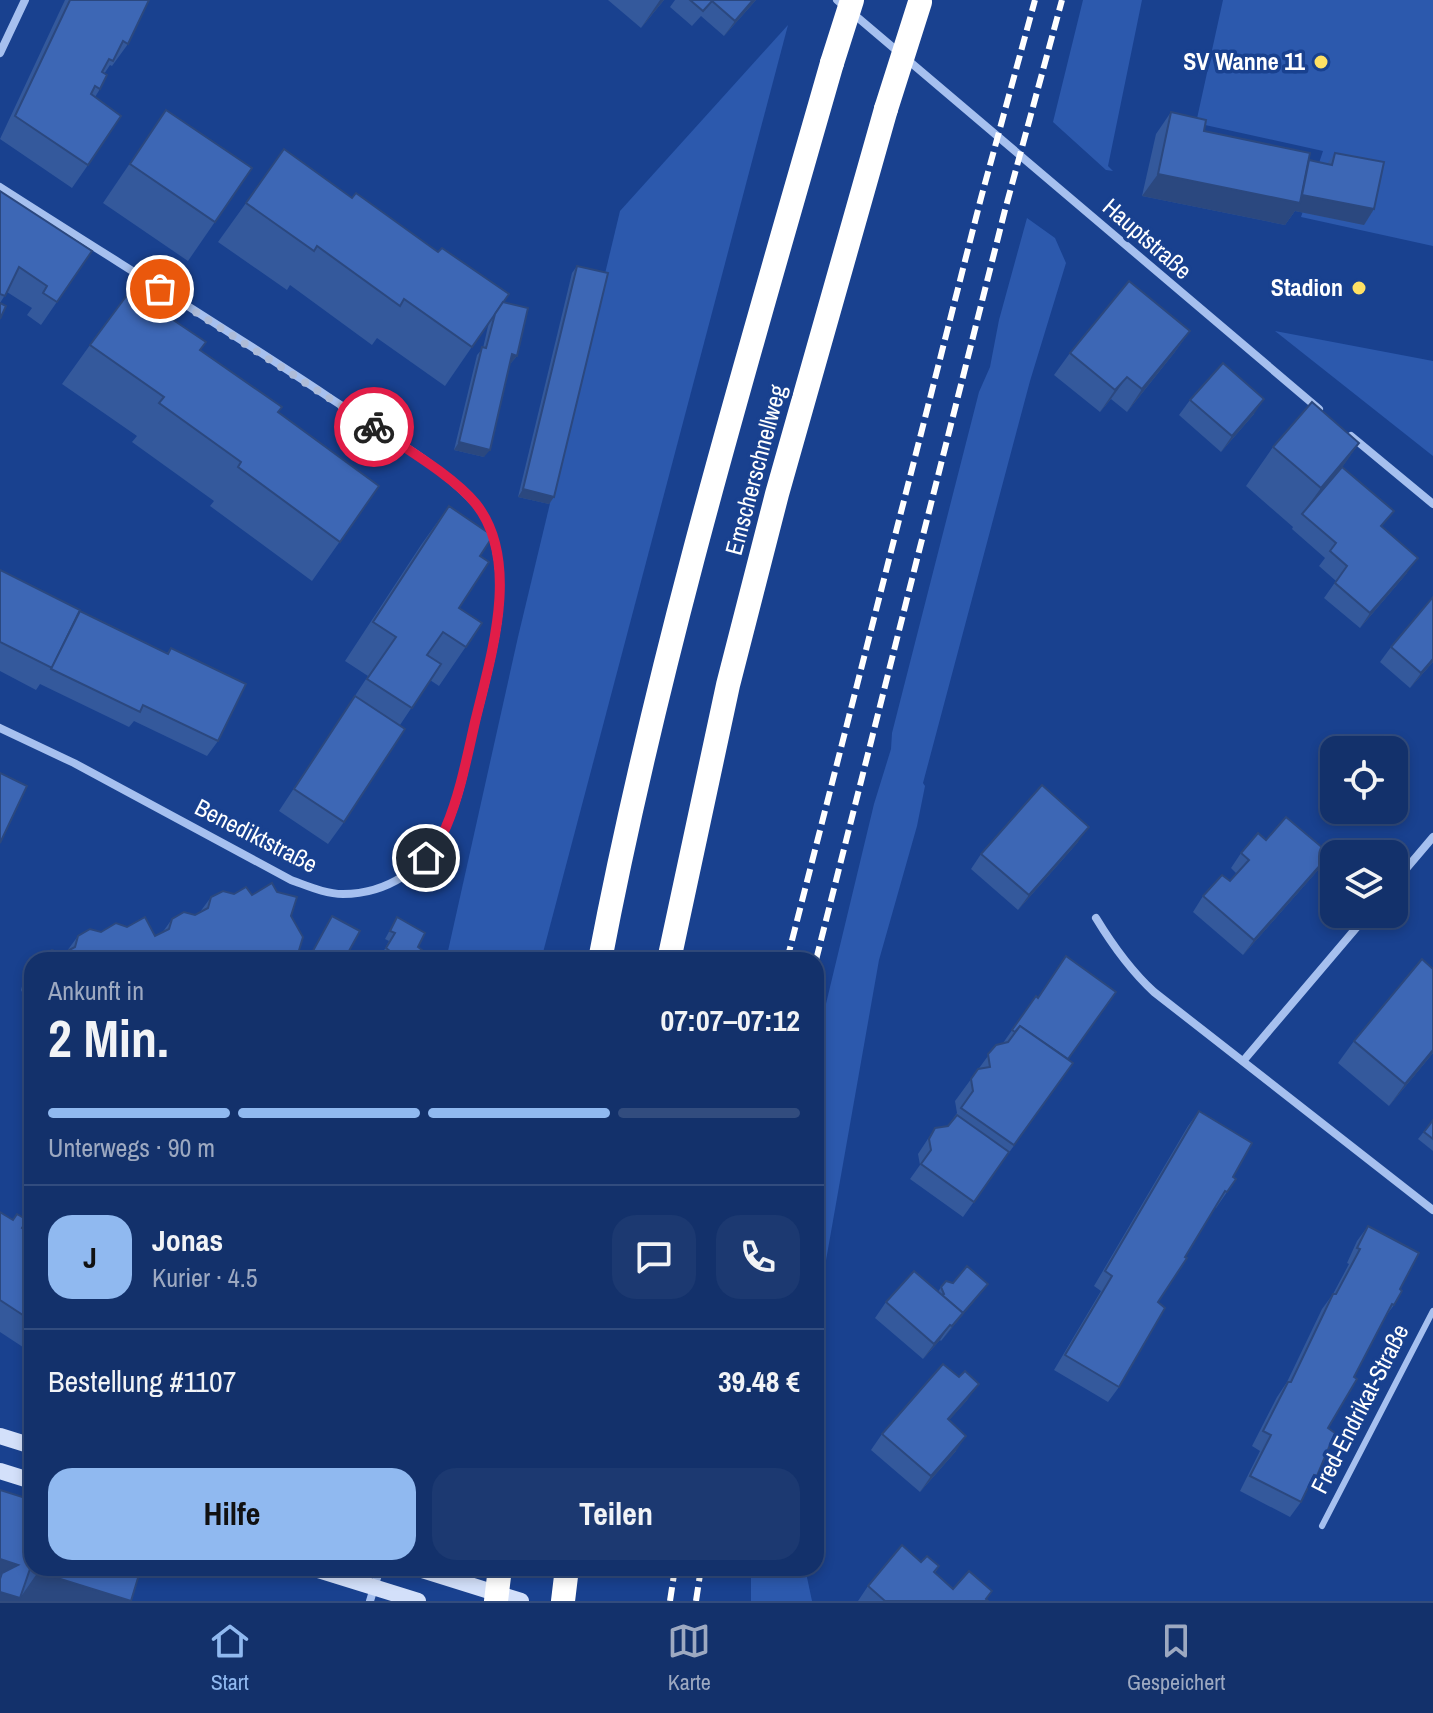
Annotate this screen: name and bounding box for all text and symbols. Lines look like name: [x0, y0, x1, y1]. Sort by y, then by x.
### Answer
place label: SV Wanne 11: [1183, 45, 1305, 77]
marker: SV Wanne 11: [1312, 53, 1330, 71]
street label: Hauptstraße: [1096, 191, 1199, 286]
pin: [126, 255, 194, 323]
icon: bag: [138, 267, 182, 311]
place label: Stadion: [1271, 271, 1343, 303]
marker: Stadion: [1350, 279, 1368, 297]
street label: Emscherschnellweg: [717, 381, 793, 558]
courier: [334, 387, 414, 467]
icon: bike: [352, 405, 396, 449]
map controls: [1320, 736, 1408, 928]
button: locate: [1320, 736, 1408, 824]
street label: Benediktstraße: [190, 791, 323, 880]
pin: [392, 824, 460, 892]
icon: home: [404, 836, 448, 880]
button: layers: [1320, 840, 1408, 928]
text: Ankunft in: [48, 973, 144, 1008]
text: 07:07–07:12: [661, 1000, 800, 1040]
text: 2 Min.: [48, 1003, 169, 1073]
text: Unterwegs · 90 m: [48, 1130, 215, 1165]
button: chat: [612, 1215, 696, 1299]
button: phone: [716, 1215, 800, 1299]
text: Jonas: [152, 1220, 223, 1260]
text: J: [83, 1237, 97, 1277]
text: Kurier · 4.5: [152, 1260, 257, 1295]
street label: Fred-Endrikat-Straße: [1303, 1318, 1416, 1499]
text: Bestellung #1107: [48, 1361, 236, 1401]
text: 39.48 €: [718, 1361, 800, 1401]
button: Hilfe: [48, 1468, 416, 1560]
button: Teilen: [432, 1468, 800, 1560]
tab: Start: [208, 1619, 252, 1697]
tab: Karte: [667, 1619, 711, 1697]
tab: Gespeichert: [1127, 1619, 1225, 1697]

